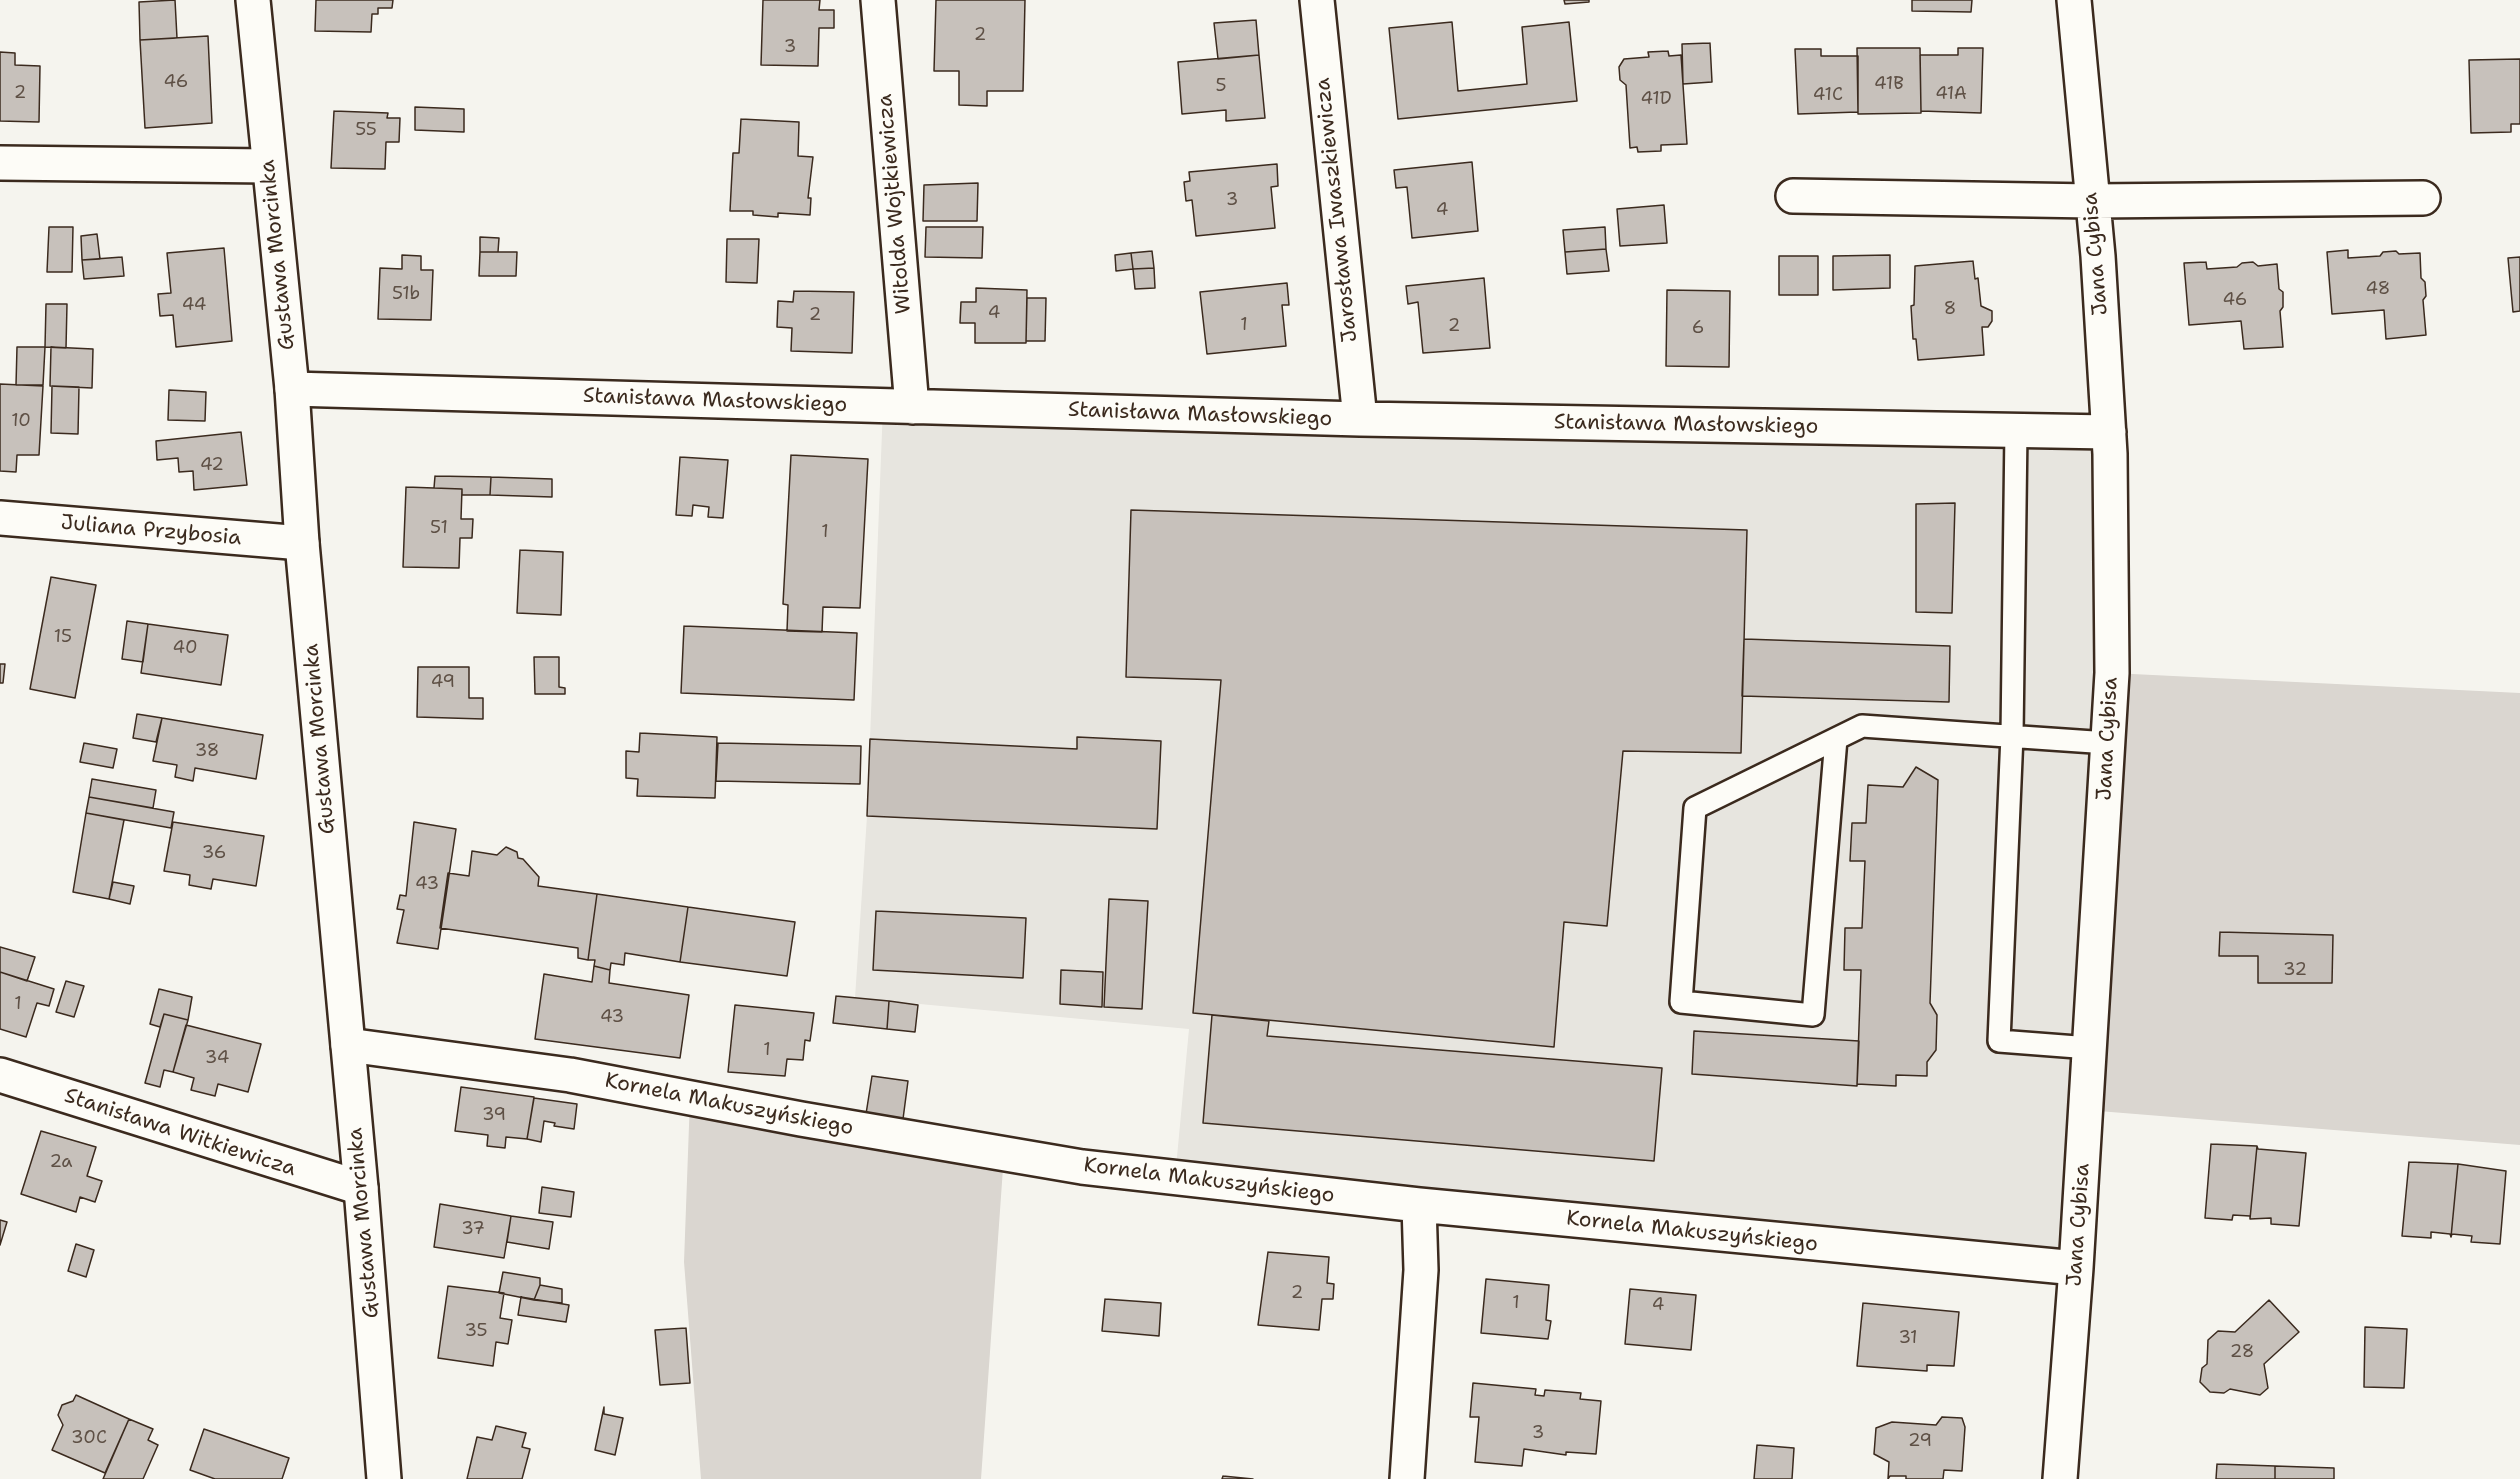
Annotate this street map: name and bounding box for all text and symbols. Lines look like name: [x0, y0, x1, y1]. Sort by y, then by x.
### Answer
house number: 2: [974, 24, 986, 46]
house number: 3: [784, 36, 796, 58]
house number: 46: [164, 71, 188, 93]
house number: 41B: [1874, 73, 1904, 95]
house number: 5: [1215, 75, 1227, 97]
street label: Jarosława Iwaszkiewicza: [1311, 76, 1363, 344]
house number: 2: [14, 82, 26, 104]
house number: 41A: [1935, 83, 1967, 105]
house number: 41C: [1813, 84, 1843, 106]
house number: 41D: [1640, 88, 1672, 110]
street label: Witolda Wojtkiewicza: [873, 93, 917, 315]
house number: 55: [355, 119, 377, 141]
street label: Gustawa Morcinka: [255, 159, 301, 351]
house number: 3: [1226, 189, 1238, 211]
street label: Jana Cybisa: [2078, 191, 2114, 317]
house number: 4: [1436, 199, 1448, 221]
house number: 48: [2366, 278, 2390, 300]
house number: 51b: [392, 283, 420, 305]
house number: 46: [2223, 289, 2247, 311]
house number: 44: [182, 294, 206, 316]
house number: 8: [1944, 298, 1956, 320]
house number: 4: [988, 302, 1000, 324]
house number: 2: [809, 304, 821, 326]
house number: 1: [1240, 314, 1248, 336]
house number: 2: [1448, 315, 1460, 337]
house number: 6: [1692, 317, 1704, 339]
street label: Stanisława Masłowskiego: [582, 384, 848, 418]
street label: Stanisława Masłowskiego: [1067, 398, 1333, 432]
house number: 10: [11, 410, 31, 432]
street label: Stanisława Masłowskiego: [1554, 410, 1818, 440]
house number: 42: [200, 454, 224, 476]
street label: Juliana Przybosia: [60, 511, 242, 551]
house number: 51: [430, 517, 448, 539]
house number: 1: [821, 521, 829, 543]
house number: 15: [54, 626, 72, 648]
house number: 40: [172, 637, 198, 659]
street label: Gustawa Morcinka: [299, 643, 341, 835]
house number: 49: [431, 671, 455, 693]
street label: Jana Cybisa: [2092, 677, 2124, 801]
house number: 38: [195, 740, 219, 762]
house number: 36: [202, 842, 226, 864]
house number: 43: [415, 873, 439, 895]
house number: 32: [2283, 959, 2307, 981]
house number: 1: [14, 993, 22, 1015]
house number: 43: [600, 1006, 624, 1028]
house number: 1: [763, 1039, 771, 1061]
house number: 34: [205, 1047, 229, 1069]
street label: Kornela Makuszyńskiego: [603, 1069, 855, 1141]
street label: Stanisława Witkiewicza: [61, 1084, 299, 1182]
house number: 39: [482, 1104, 506, 1126]
street label: Gustawa Morcinka: [343, 1127, 385, 1319]
house number: 2a: [49, 1151, 73, 1173]
street label: Kornela Makuszyńskiego: [1082, 1153, 1336, 1209]
street label: Jana Cybisa: [2062, 1162, 2096, 1288]
street label: Kornela Makuszyńskiego: [1565, 1206, 1819, 1258]
house number: 37: [461, 1218, 485, 1240]
house number: 2: [1291, 1282, 1303, 1304]
house number: 1: [1512, 1292, 1520, 1314]
house number: 4: [1652, 1294, 1664, 1316]
house number: 35: [464, 1320, 488, 1342]
house number: 31: [1898, 1327, 1918, 1349]
house number: 28: [2230, 1341, 2254, 1363]
house number: 3: [1532, 1422, 1544, 1444]
house number: 30C: [71, 1427, 107, 1449]
house number: 29: [1908, 1430, 1932, 1452]

